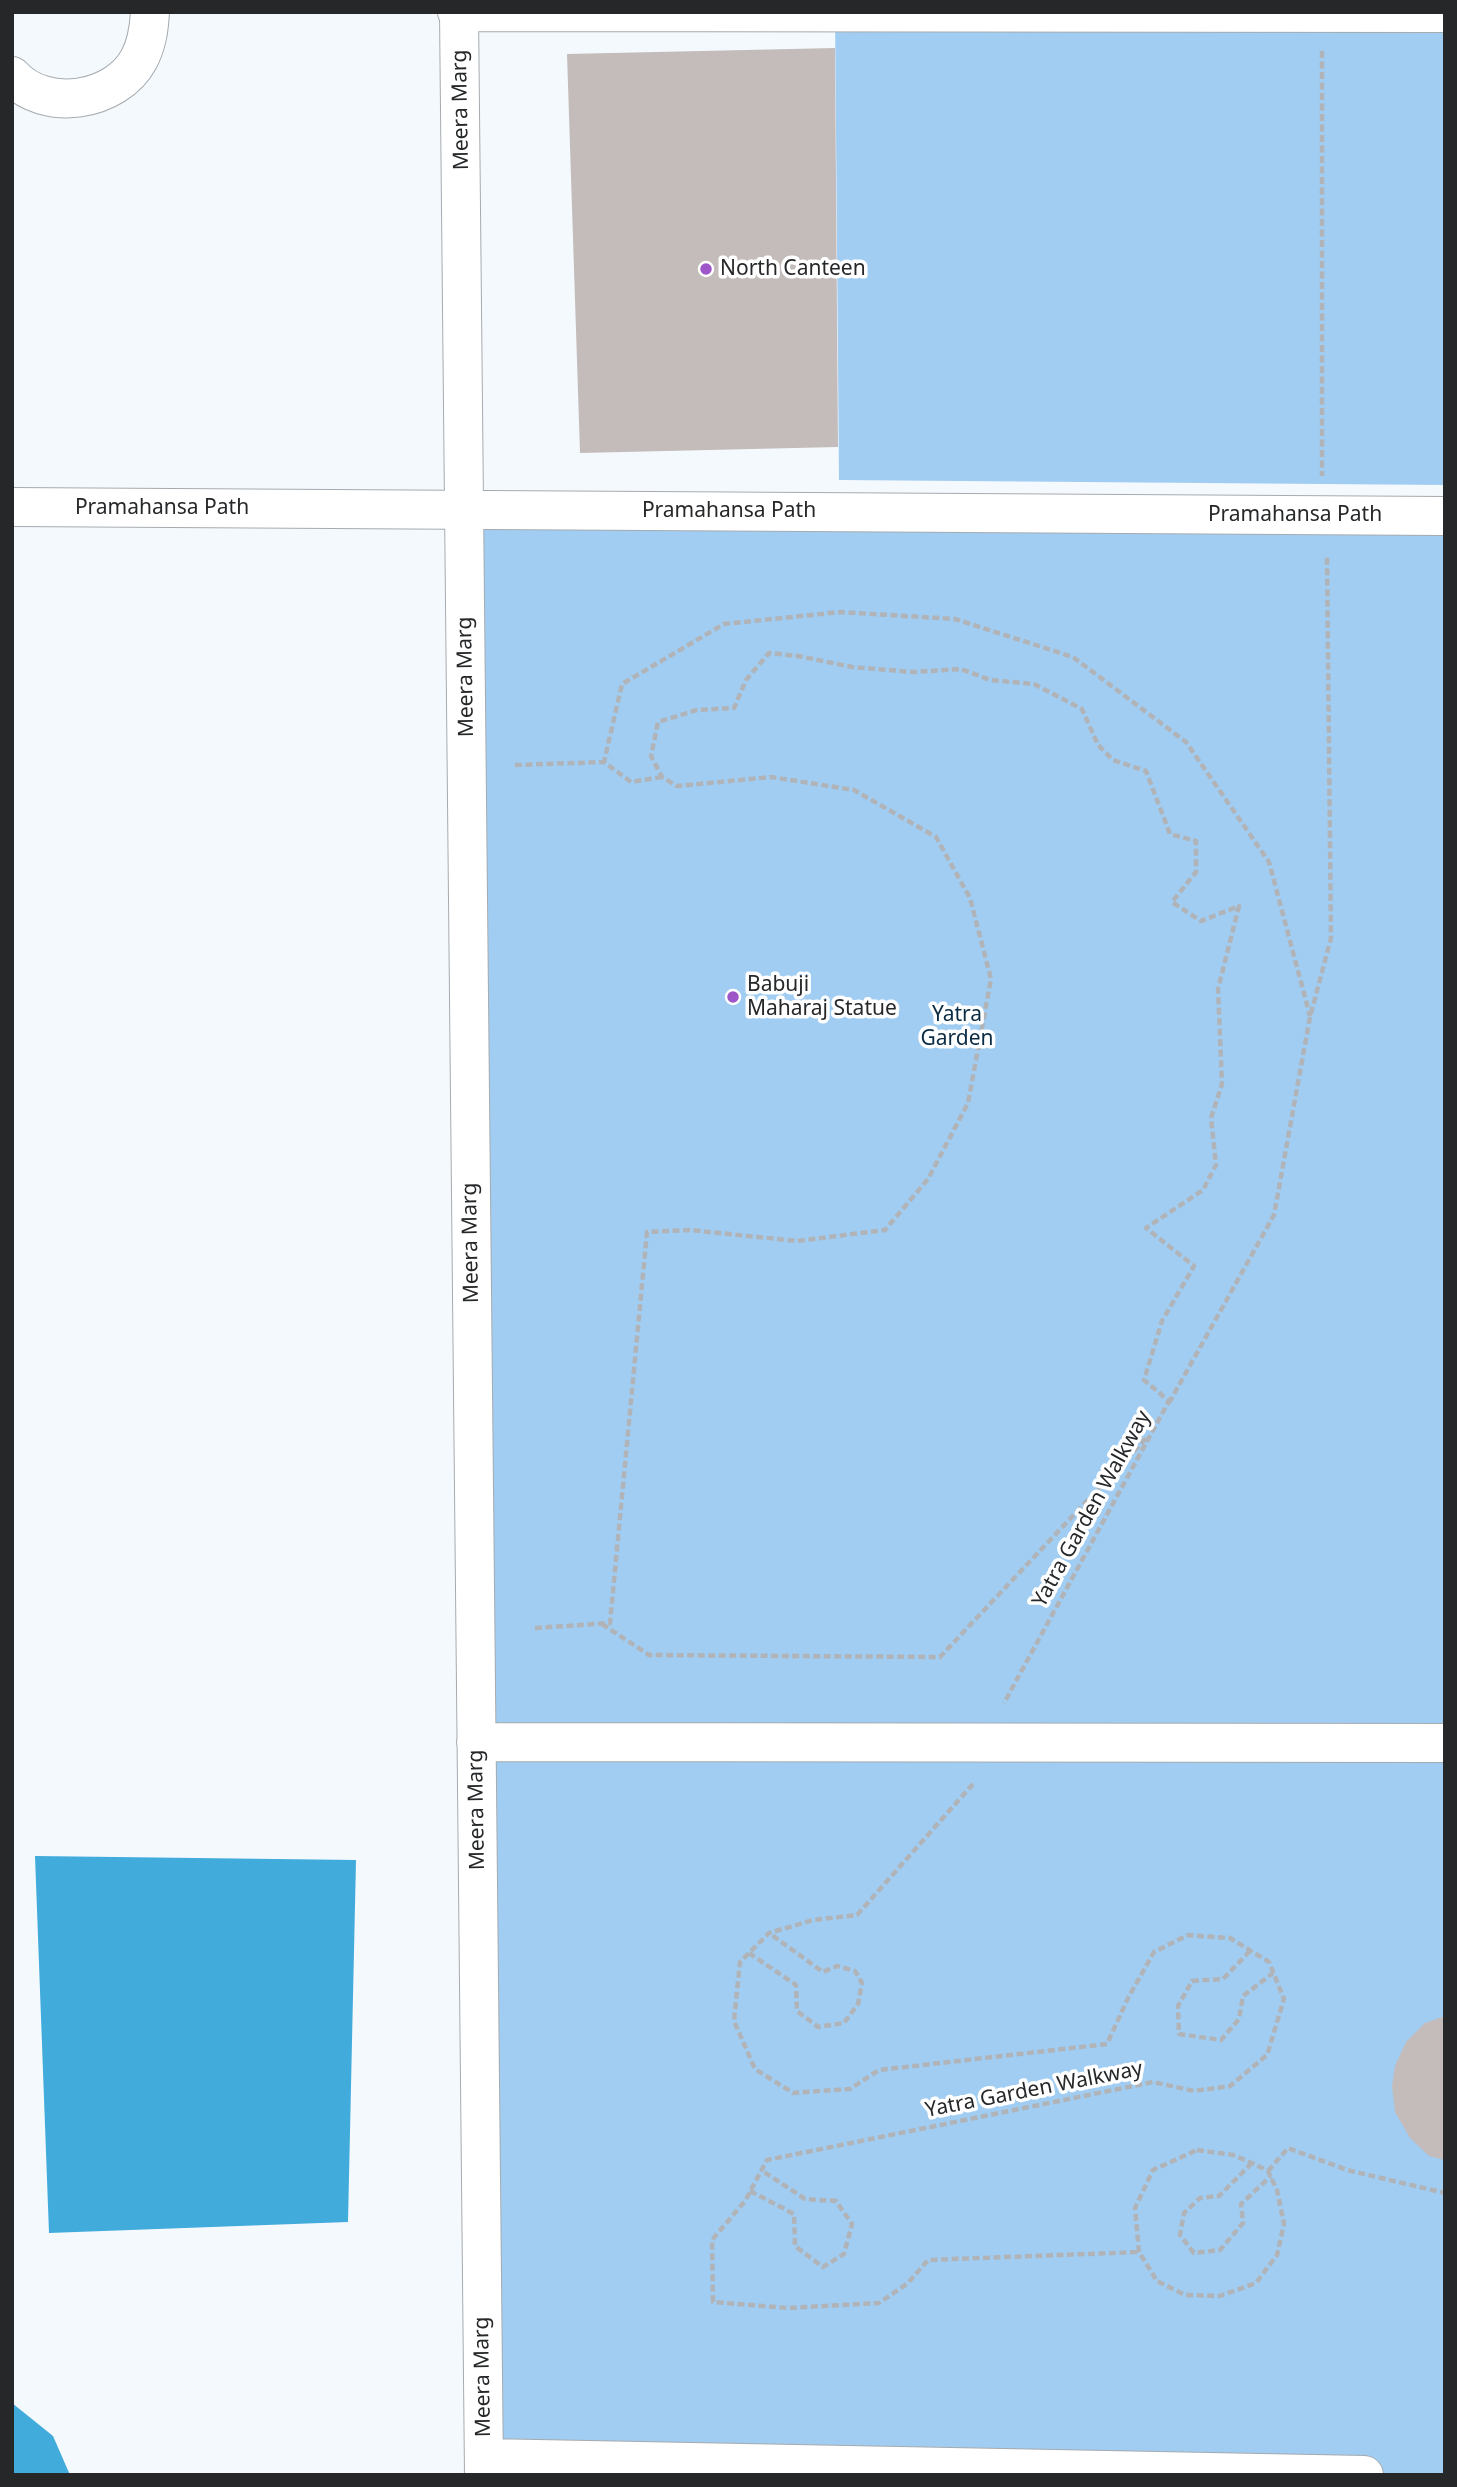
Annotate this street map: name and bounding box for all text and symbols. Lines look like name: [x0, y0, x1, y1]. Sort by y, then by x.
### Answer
street label: Meera Marg: [447, 50, 475, 170]
place label: North Canteen: [720, 256, 866, 282]
marker: North Canteen: [698, 261, 714, 277]
street label: Pramahansa Path: [75, 495, 249, 521]
street label: Pramahansa Path: [642, 498, 816, 524]
street label: Pramahansa Path: [1208, 502, 1382, 528]
street label: Meera Marg: [452, 617, 480, 737]
place label: Babuji Maharaj Statue: [747, 972, 897, 1022]
marker: Babuji Maharaj Statue: [725, 989, 741, 1005]
park label: Yatra Garden: [920, 1002, 994, 1052]
street label: Meera Marg: [457, 1183, 485, 1303]
street label: Yatra Garden Walkway: [1027, 1406, 1157, 1612]
street label: Meera Marg: [463, 1750, 491, 1870]
street label: Yatra Garden Walkway: [923, 2057, 1145, 2123]
street label: Meera Marg: [469, 2317, 497, 2437]

